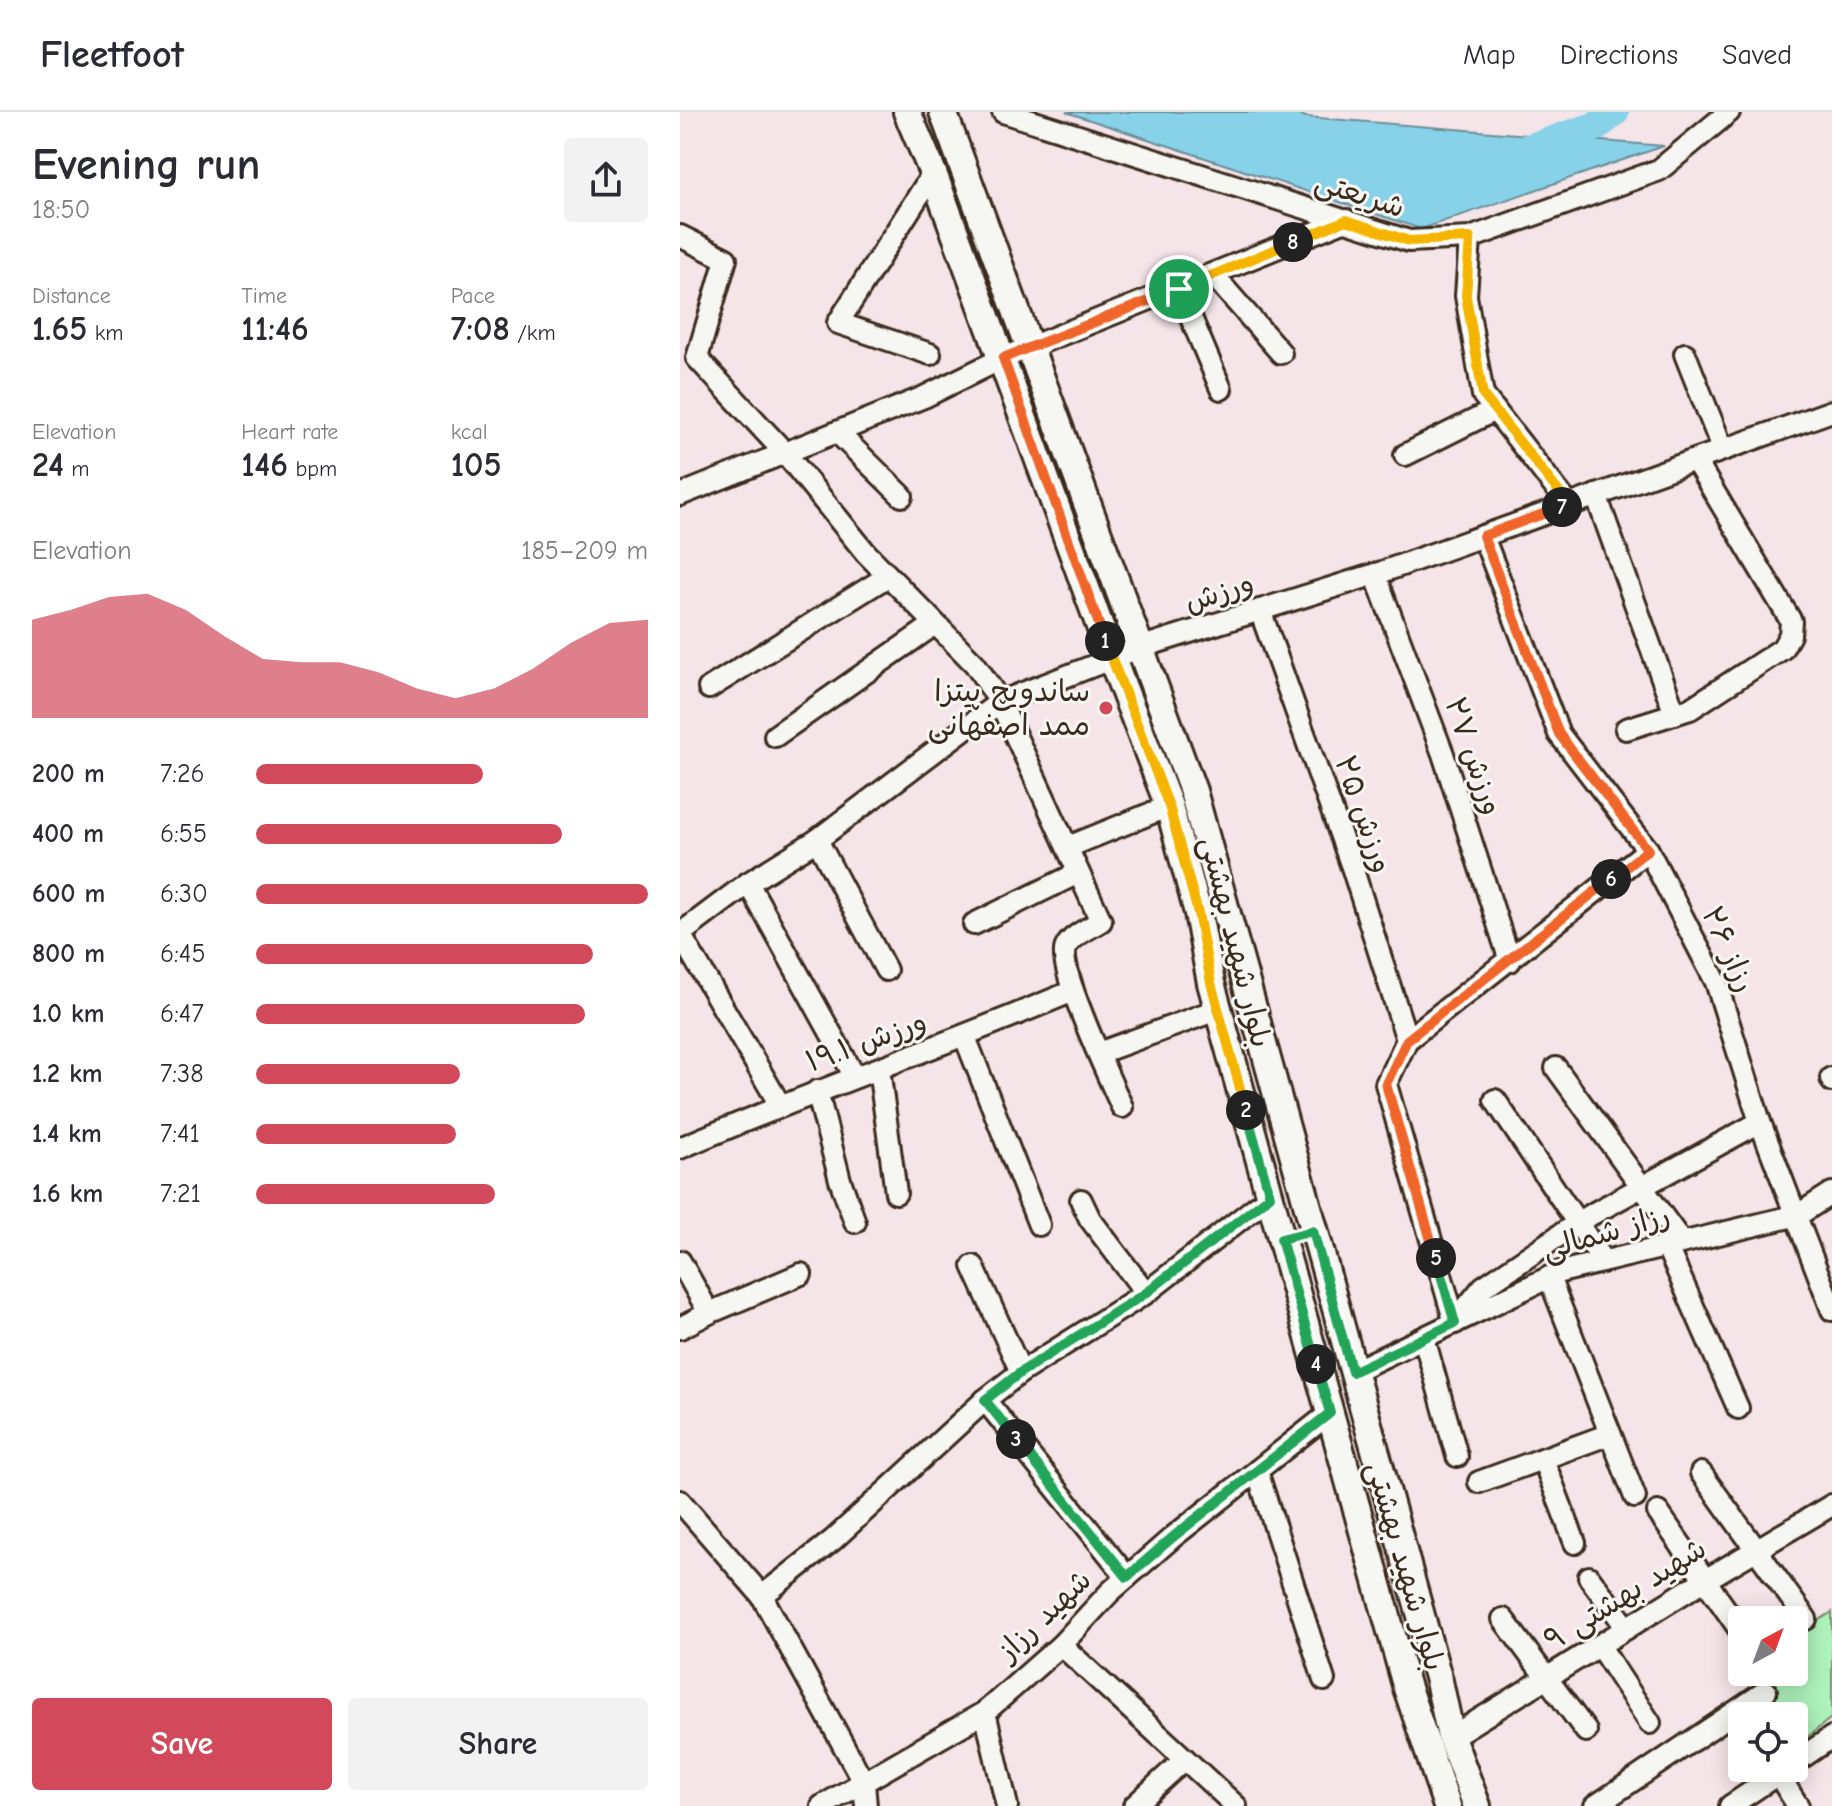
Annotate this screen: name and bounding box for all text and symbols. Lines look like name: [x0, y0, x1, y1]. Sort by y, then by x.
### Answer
text: Fleetfoot: [40, 33, 184, 77]
text: Map: [1463, 39, 1516, 71]
text: Directions: [1560, 39, 1678, 71]
text: Saved: [1722, 39, 1792, 71]
button: share: [564, 138, 648, 222]
text: Evening run: [32, 139, 260, 190]
street label: شریعتی: [1310, 164, 1409, 226]
text: 18:50: [32, 195, 90, 225]
pin: 8: [1273, 222, 1313, 262]
text: 8: [1287, 229, 1299, 255]
pin: [1145, 255, 1213, 323]
icon: arrive: [1157, 267, 1201, 311]
text: Distance: [32, 283, 111, 309]
text: Time: [241, 283, 287, 309]
text: Pace: [451, 283, 495, 309]
text: 1.65: [32, 309, 87, 349]
text: 11:46: [241, 309, 309, 349]
text: 7:08: [451, 309, 510, 349]
text: km: [87, 320, 124, 346]
text: /km: [510, 320, 556, 346]
text: Elevation: [32, 419, 116, 445]
text: Heart rate: [241, 419, 338, 445]
text: kcal: [451, 419, 488, 445]
text: 24: [32, 445, 64, 485]
text: 146: [241, 445, 288, 485]
text: 105: [451, 445, 502, 485]
text: m: [64, 456, 89, 482]
text: bpm: [288, 456, 337, 482]
pin: 7: [1542, 487, 1582, 527]
text: 7: [1557, 494, 1567, 520]
text: Elevation: [32, 536, 132, 566]
text: 185–209 m: [521, 536, 648, 566]
street label: ورزش: [1180, 565, 1258, 620]
pin: 1: [1085, 621, 1125, 661]
text: 1: [1101, 628, 1109, 654]
place label: ساندویچ پیتزا ممد اصفهانی: [928, 674, 1090, 744]
street label: ورزش ۲۷: [1437, 693, 1510, 820]
marker: ساندویچ پیتزا ممد اصفهانی: [1097, 699, 1115, 717]
street label: ورزش ۲۵: [1327, 751, 1400, 877]
text: 200 m: [32, 759, 105, 789]
text: 7:26: [160, 759, 205, 789]
text: 400 m: [32, 819, 104, 849]
text: 6:55: [160, 819, 207, 849]
street label: بلوار شهید بهشتی: [1191, 833, 1279, 1051]
pin: 6: [1591, 859, 1631, 899]
text: 6: [1605, 866, 1617, 892]
text: 600 m: [32, 879, 105, 909]
text: 6:30: [160, 879, 208, 909]
street label: رزاز ۲۶: [1694, 901, 1763, 998]
text: 800 m: [32, 939, 105, 969]
text: 6:45: [160, 939, 205, 969]
text: 1.0 km: [32, 999, 104, 1029]
text: 6:47: [160, 999, 204, 1029]
street label: ورزش ۱۹.۱: [801, 1004, 931, 1079]
text: 1.2 km: [32, 1059, 103, 1089]
text: 7:38: [160, 1059, 204, 1089]
pin: 2: [1226, 1090, 1266, 1130]
text: 2: [1241, 1097, 1251, 1123]
text: 1.4 km: [32, 1119, 102, 1149]
text: 7:41: [160, 1119, 200, 1149]
text: 1.6 km: [32, 1179, 103, 1209]
text: 7:21: [160, 1179, 201, 1209]
street label: رزاز شمالی: [1538, 1198, 1674, 1268]
pin: 5: [1416, 1238, 1456, 1278]
text: 5: [1430, 1245, 1442, 1271]
pin: 4: [1296, 1344, 1336, 1384]
text: 4: [1311, 1351, 1321, 1377]
pin: 3: [996, 1419, 1036, 1459]
text: 3: [1011, 1426, 1021, 1452]
street label: بلوار شهید بهشتی: [1358, 1457, 1452, 1675]
street label: شهید بهشتی ۹: [1538, 1531, 1713, 1659]
street label: شهید رزاز: [988, 1562, 1098, 1670]
north arrow: [1728, 1606, 1808, 1686]
map controls: [1728, 1606, 1808, 1782]
button: Save: [32, 1698, 332, 1790]
button: Share: [348, 1698, 648, 1790]
button: locate: [1728, 1702, 1808, 1782]

